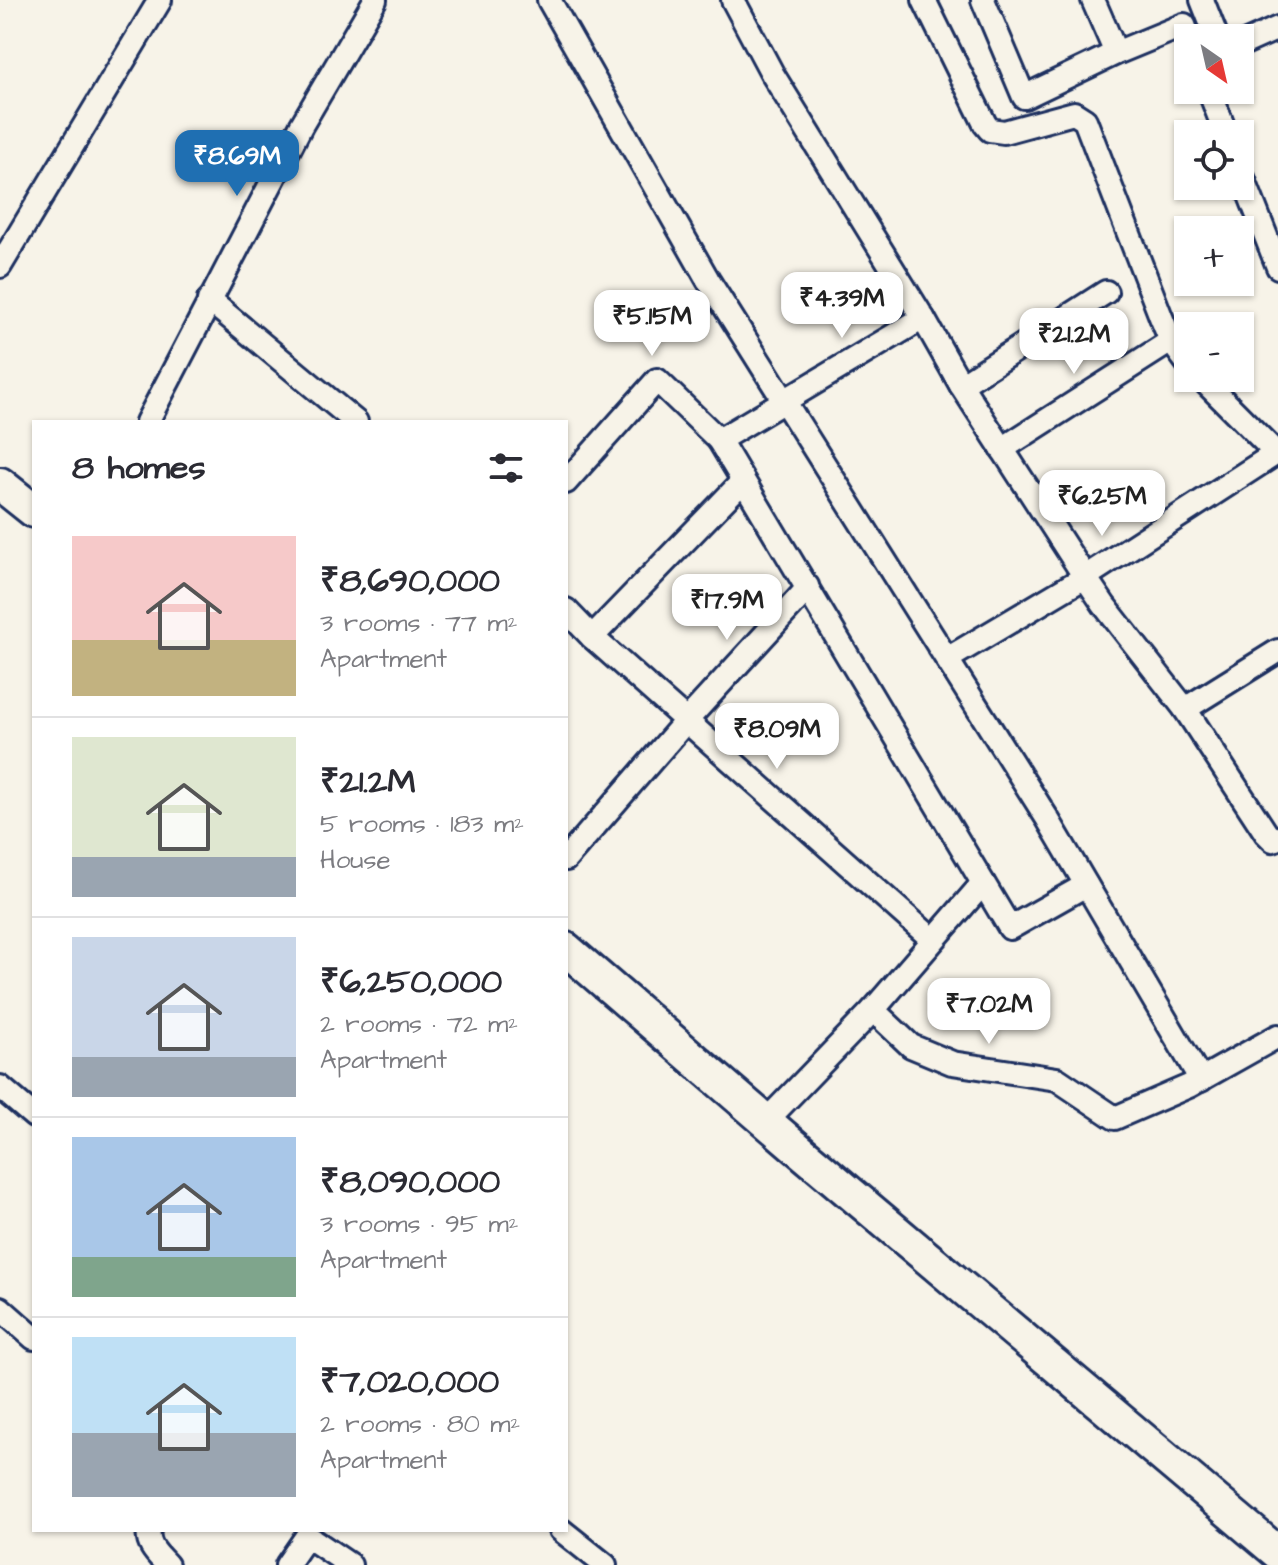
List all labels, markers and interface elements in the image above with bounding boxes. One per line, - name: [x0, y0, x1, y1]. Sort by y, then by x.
- north arrow: [1174, 24, 1254, 104]
- map controls: [1174, 24, 1254, 392]
- button: locate: [1174, 120, 1254, 200]
- pin: ₹8.69M: [172, 130, 302, 198]
- text: ₹8.69M: [193, 138, 281, 174]
- button: +: [1174, 216, 1254, 296]
- pin: ₹4.39M: [777, 272, 907, 340]
- text: ₹4.39M: [799, 280, 885, 316]
- pin: ₹5.15M: [587, 290, 717, 358]
- text: ₹5.15M: [612, 298, 692, 334]
- pin: ₹21.2M: [1009, 308, 1139, 376]
- button: −: [1174, 312, 1254, 392]
- text: ₹21.2M: [1037, 316, 1111, 352]
- text: 8 homes: [72, 444, 206, 492]
- icon: filters: [484, 446, 528, 490]
- pin: ₹6.25M: [1037, 470, 1167, 538]
- text: ₹6.25M: [1057, 478, 1147, 514]
- text: ₹8,690,000: [320, 557, 500, 605]
- icon: home: [136, 568, 232, 664]
- pin: ₹17.9M: [662, 574, 792, 642]
- text: ₹17.9M: [690, 582, 764, 618]
- text: 3 rooms · 77 m²: [320, 605, 517, 641]
- text: Apartment: [320, 641, 447, 677]
- pin: ₹8.09M: [712, 703, 842, 771]
- text: ₹8.09M: [733, 711, 821, 747]
- text: ₹21.2M: [320, 758, 416, 806]
- icon: home: [136, 769, 232, 865]
- text: 5 rooms · 183 m²: [320, 806, 524, 842]
- text: House: [320, 842, 391, 878]
- text: ₹6,250,000: [320, 958, 502, 1006]
- icon: home: [136, 969, 232, 1065]
- pin: ₹7.02M: [924, 978, 1054, 1046]
- text: ₹7.02M: [945, 986, 1033, 1022]
- text: 2 rooms · 72 m²: [320, 1006, 518, 1042]
- text: Apartment: [320, 1042, 447, 1078]
- text: ₹8,090,000: [320, 1158, 500, 1206]
- icon: home: [136, 1169, 232, 1265]
- text: 3 rooms · 95 m²: [320, 1206, 519, 1242]
- text: Apartment: [320, 1242, 447, 1278]
- text: ₹7,020,000: [320, 1358, 499, 1406]
- icon: home: [136, 1369, 232, 1465]
- text: 2 rooms · 80 m²: [320, 1406, 520, 1442]
- text: Apartment: [320, 1442, 447, 1478]

